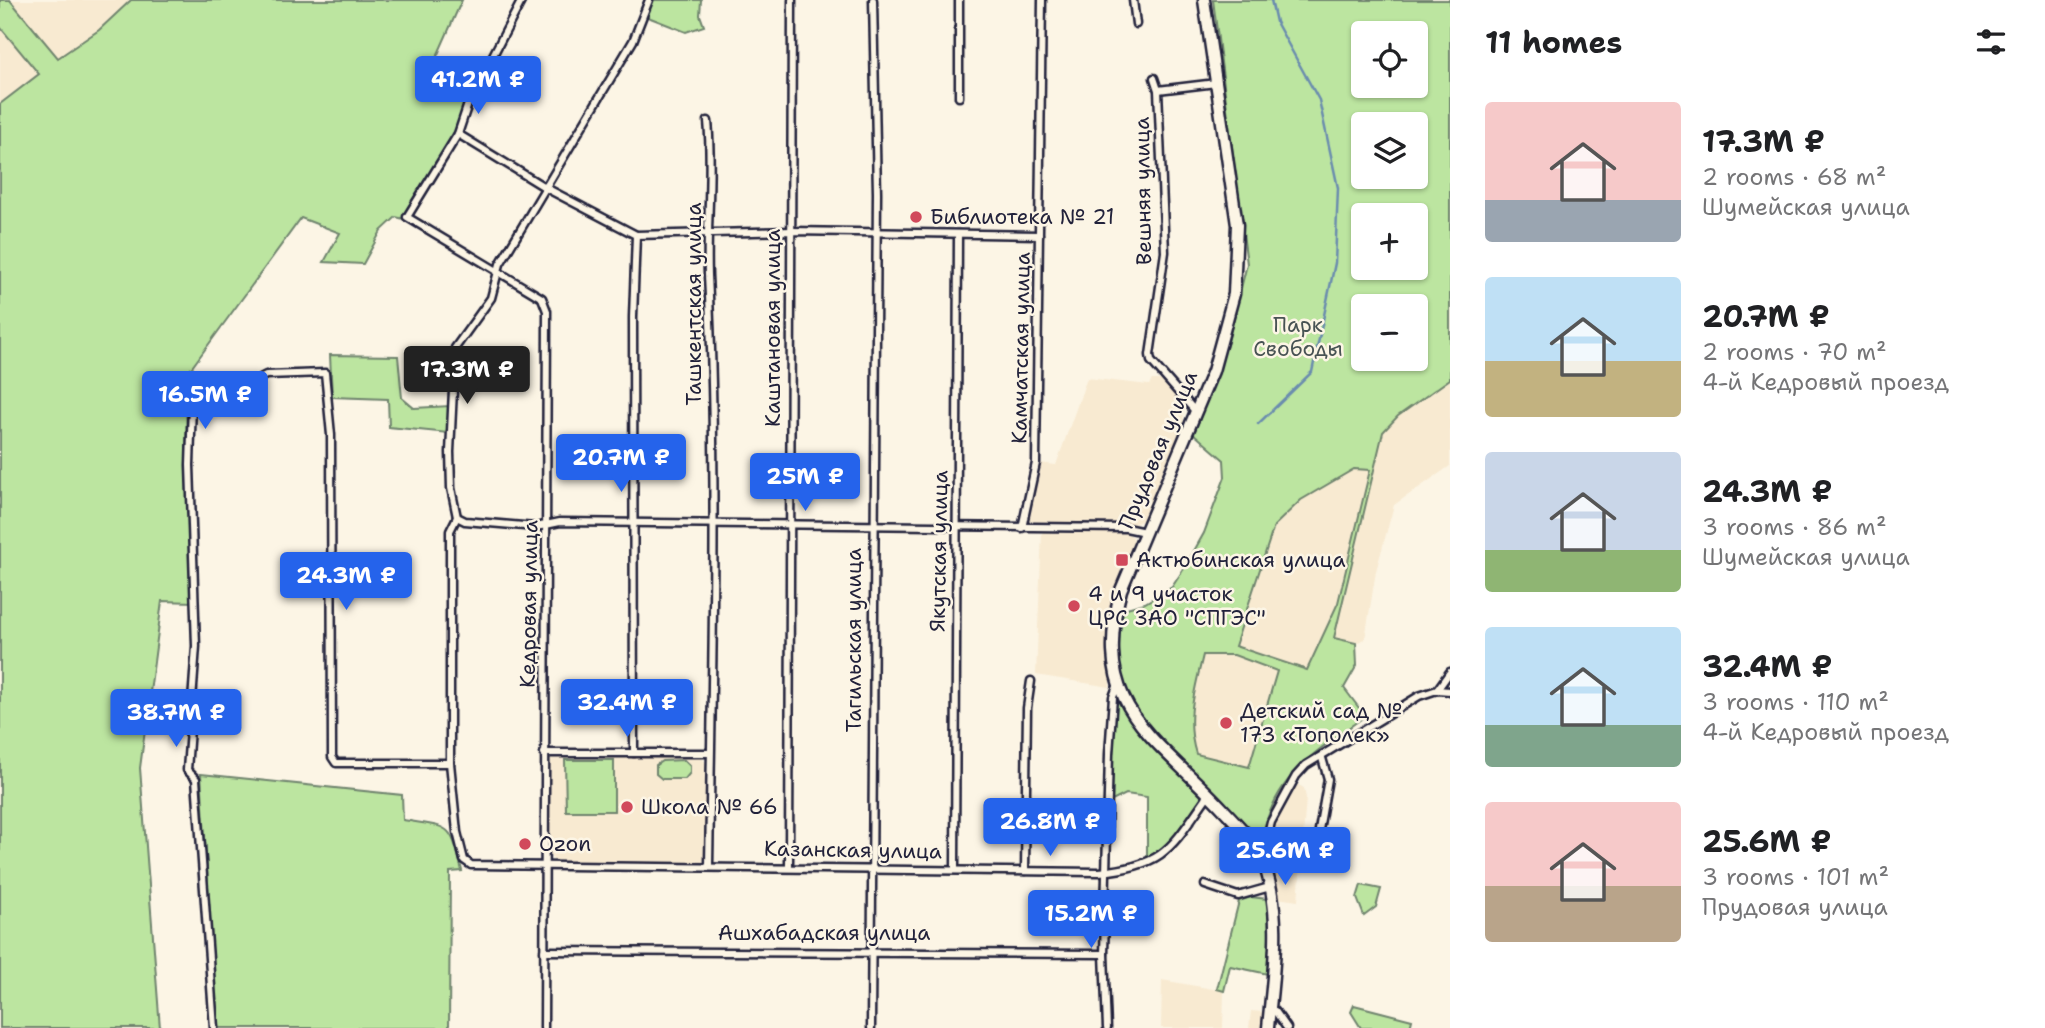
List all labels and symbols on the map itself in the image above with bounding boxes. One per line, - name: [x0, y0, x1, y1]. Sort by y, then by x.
- pin: 41.2M ₽: [413, 57, 543, 116]
- street label: Вешняя улица: [1128, 117, 1158, 265]
- street label: Ташкентская улица: [680, 203, 708, 405]
- place label: Библиотека № 21: [930, 203, 1115, 231]
- marker: Библиотека № 21: [908, 209, 924, 225]
- street label: Каштановая улица: [759, 229, 787, 427]
- street label: Камчатская улица: [1005, 252, 1037, 444]
- park label: Парк Свободы: [1253, 311, 1343, 363]
- pin: 17.3M ₽: [402, 346, 532, 406]
- street label: Прудовая улица: [1112, 366, 1204, 534]
- pin: 16.5M ₽: [140, 372, 270, 431]
- pin: 20.7M ₽: [556, 434, 686, 494]
- pin: 25M ₽: [756, 454, 854, 513]
- street label: Якутская улица: [924, 470, 954, 632]
- street label: Кедровая улица: [514, 520, 544, 688]
- place label: Актюбинская улица: [1136, 546, 1346, 574]
- street label: Тагильская улица: [840, 548, 868, 732]
- pin: 24.3M ₽: [281, 552, 411, 612]
- marker: Актюбинская улица: [1114, 552, 1130, 568]
- place label: 4 и 9 участок ЦРС ЗАО "СПГЭС": [1088, 580, 1266, 632]
- marker: 4 и 9 участок ЦРС ЗАО "СПГЭС": [1066, 598, 1082, 614]
- pin: 32.4M ₽: [562, 680, 692, 739]
- pin: 38.7M ₽: [111, 690, 241, 749]
- place label: Детский сад № 173 «Тополек»: [1240, 697, 1402, 749]
- marker: Детский сад № 173 «Тополек»: [1218, 715, 1234, 731]
- place label: Школа № 66: [641, 793, 778, 821]
- pin: 26.8M ₽: [985, 798, 1115, 858]
- marker: Школа № 66: [619, 799, 635, 815]
- pin: 25.6M ₽: [1220, 828, 1350, 887]
- place label: Ozon: [539, 830, 591, 858]
- street label: Казанская улица: [764, 834, 942, 866]
- marker: Ozon: [517, 836, 533, 852]
- pin: 15.2M ₽: [1026, 890, 1156, 950]
- street label: Ашхабадская улица: [718, 919, 930, 947]

